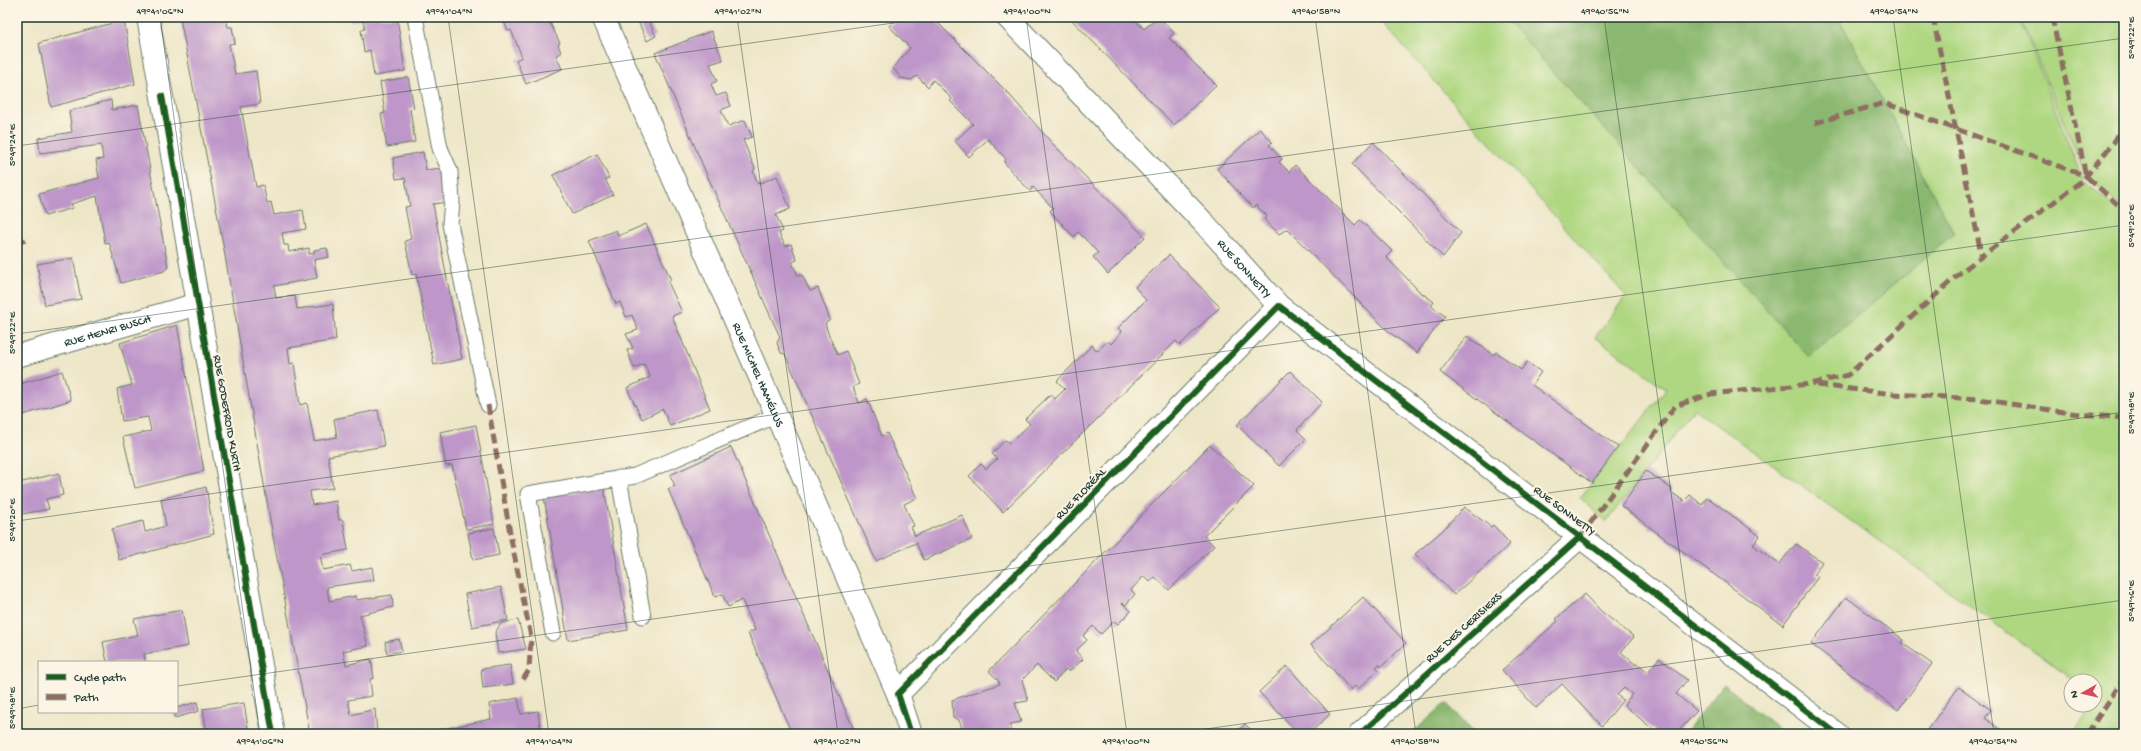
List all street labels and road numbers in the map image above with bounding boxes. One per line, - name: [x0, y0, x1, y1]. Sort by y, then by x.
- street label: RUE SONNETTY: [1213, 237, 1274, 302]
- street label: RUE HENRI BUSCH: [63, 313, 153, 351]
- street label: RUE MICHEL HAMÉLIUS: [728, 321, 786, 430]
- street label: RUE GODEFROID KURTH: [209, 354, 243, 473]
- street label: RUE FLORÉAL: [1053, 465, 1110, 523]
- street label: RUE SONNETTY: [1530, 484, 1598, 540]
- street label: RUE DES CERISIERS: [1423, 590, 1506, 667]

